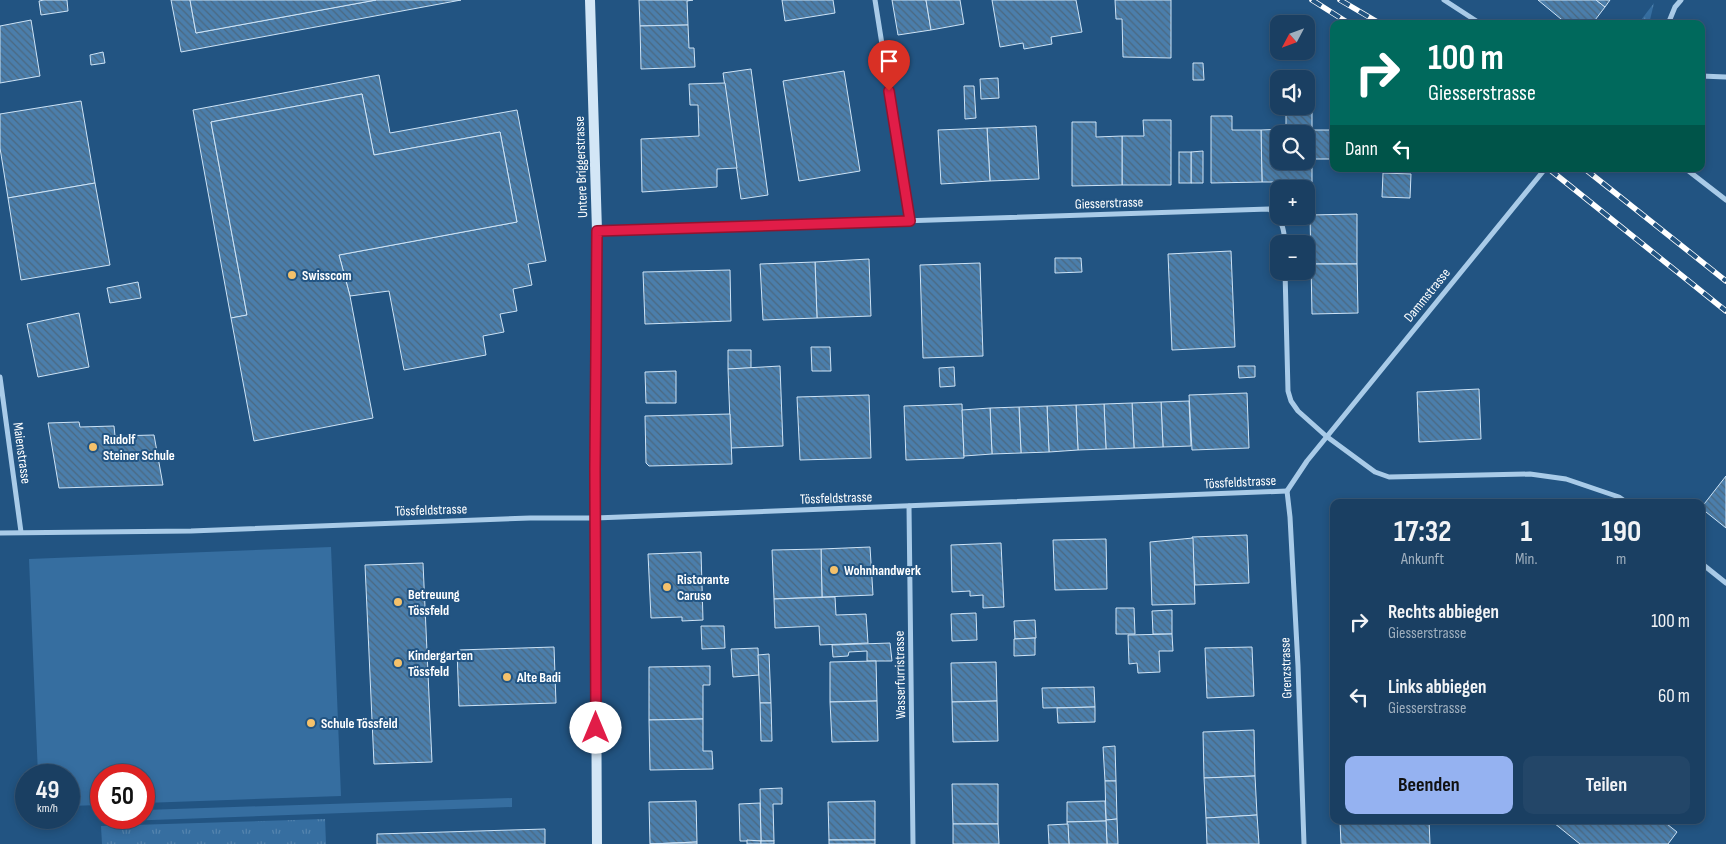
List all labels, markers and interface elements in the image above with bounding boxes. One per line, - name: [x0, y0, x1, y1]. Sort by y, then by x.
- north arrow: [1270, 15, 1315, 60]
- map controls: [1270, 15, 1315, 280]
- text: 100 m: [1428, 37, 1504, 80]
- pin: [868, 40, 910, 91]
- icon: right: [1345, 40, 1410, 105]
- icon: arrive: [875, 47, 903, 75]
- button: sound: [1270, 70, 1315, 115]
- text: Giesserstrasse: [1428, 80, 1536, 107]
- street label: Untere Briggerstrasse: [571, 116, 591, 218]
- button: search: [1270, 125, 1315, 170]
- icon: left: [1388, 135, 1416, 163]
- text: Dann: [1345, 138, 1378, 161]
- button: +: [1270, 180, 1315, 225]
- street label: Giesserstrasse: [1074, 193, 1144, 213]
- button: −: [1270, 235, 1315, 280]
- street label: Dammstrasse: [1400, 265, 1454, 325]
- place label: Swisscom: [302, 267, 351, 284]
- marker: Swisscom: [286, 269, 298, 281]
- street label: Maienstrasse: [9, 421, 35, 485]
- place label: Rudolf Steiner Schule: [103, 431, 175, 464]
- marker: Rudolf Steiner Schule: [87, 441, 99, 453]
- street label: Tössfeldstrasse: [1203, 472, 1277, 492]
- street label: Tössfeldstrasse: [800, 488, 872, 508]
- street label: Tössfeldstrasse: [395, 500, 467, 520]
- text: 17:32: [1394, 514, 1451, 550]
- text: 1: [1520, 514, 1532, 550]
- text: 190: [1601, 514, 1641, 550]
- text: Ankunft: [1401, 550, 1444, 569]
- text: Min.: [1515, 550, 1537, 569]
- text: m: [1616, 550, 1626, 569]
- place label: Wohnhandwerk: [844, 562, 921, 579]
- marker: Wohnhandwerk: [828, 564, 840, 576]
- place label: Ristorante Caruso: [677, 571, 729, 604]
- marker: Ristorante Caruso: [661, 581, 673, 593]
- place label: Betreuung Tössfeld: [408, 586, 460, 619]
- marker: Betreuung Tössfeld: [392, 596, 404, 608]
- text: Rechts abbiegen: [1388, 601, 1499, 624]
- icon: right: [1345, 608, 1373, 636]
- text: 100 m: [1651, 610, 1690, 633]
- text: Giesserstrasse: [1388, 624, 1466, 643]
- street label: Wasserfurristrasse: [891, 631, 909, 719]
- street label: Grenzstrasse: [1276, 637, 1296, 699]
- place label: Kindergarten Tössfeld: [408, 647, 473, 680]
- marker: Kindergarten Tössfeld: [392, 657, 404, 669]
- place label: Alte Badi: [516, 669, 561, 686]
- marker: Alte Badi: [501, 671, 513, 683]
- text: Links abbiegen: [1388, 676, 1486, 699]
- icon: left: [1345, 683, 1373, 711]
- text: 60 m: [1658, 685, 1690, 708]
- text: Giesserstrasse: [1388, 699, 1466, 718]
- position arrow: [569, 701, 621, 753]
- place label: Schule Tössfeld: [321, 715, 398, 732]
- marker: Schule Tössfeld: [305, 717, 317, 729]
- button: Beenden: [1345, 756, 1513, 814]
- button: Teilen: [1523, 756, 1690, 814]
- speed limit sign: 50: [90, 764, 155, 829]
- text: 49: [36, 775, 59, 806]
- text: km/h: [37, 801, 58, 816]

